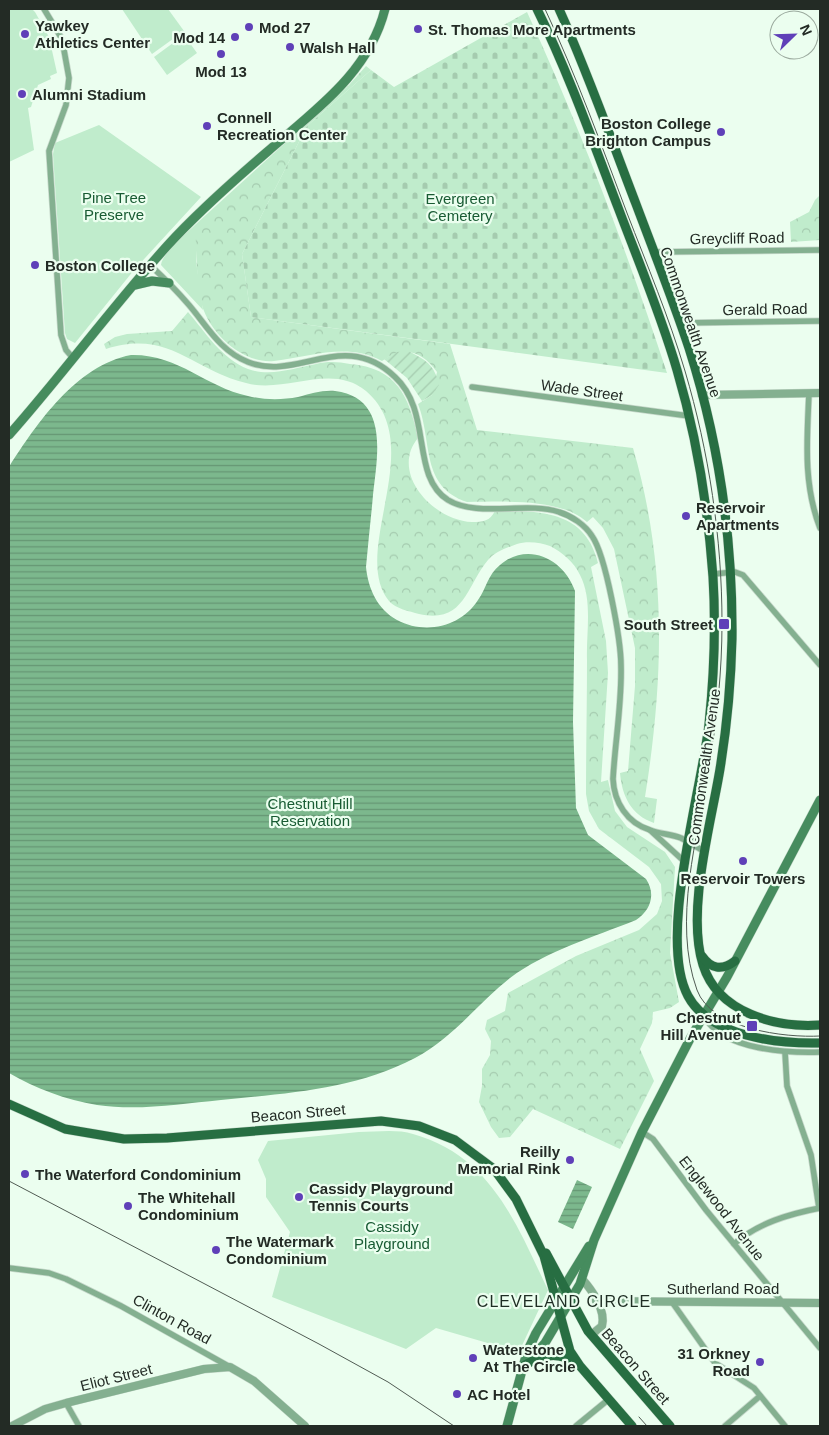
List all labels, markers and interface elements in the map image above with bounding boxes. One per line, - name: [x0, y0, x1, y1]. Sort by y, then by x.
- north arrow: [769, 10, 819, 60]
- place label: Yawkey Athletics Center: [35, 17, 150, 51]
- place label: Mod 27: [259, 19, 311, 36]
- marker: Mod 27: [243, 21, 255, 33]
- place label: St. Thomas More Apartments: [428, 21, 636, 38]
- text: N: [797, 22, 815, 38]
- marker: St. Thomas More Apartments: [412, 23, 424, 35]
- marker: Yawkey Athletics Center: [19, 28, 31, 40]
- place label: Mod 14: [173, 29, 226, 46]
- marker: Mod 14: [229, 31, 241, 43]
- place label: Walsh Hall: [300, 39, 375, 56]
- marker: Walsh Hall: [284, 41, 296, 53]
- marker: Mod 13: [215, 48, 227, 60]
- place label: Mod 13: [195, 63, 247, 80]
- place label: Alumni Stadium: [32, 86, 146, 103]
- marker: Alumni Stadium: [16, 88, 28, 100]
- place label: Connell Recreation Center: [217, 109, 346, 143]
- place label: Boston College Brighton Campus: [585, 115, 711, 149]
- marker: Connell Recreation Center: [201, 120, 213, 132]
- marker: Boston College Brighton Campus: [715, 126, 727, 138]
- park label: Pine Tree Preserve: [82, 189, 146, 223]
- park label: Evergreen Cemetery: [425, 190, 495, 224]
- street label: Greycliff Road: [689, 229, 785, 247]
- street label: Commonwealth Avenue: [657, 244, 725, 400]
- place label: Boston College: [45, 257, 155, 274]
- marker: Boston College: [29, 259, 41, 271]
- street label: Gerald Road: [722, 300, 808, 318]
- street label: Wade Street: [540, 376, 625, 404]
- place label: Reservoir Apartments: [696, 499, 779, 533]
- marker: Reservoir Apartments: [680, 510, 692, 522]
- place label: South Street: [624, 616, 713, 633]
- marker: South Street: [717, 617, 731, 631]
- street label: Commonwealth Avenue: [685, 688, 723, 846]
- park label: Chestnut Hill Reservation: [267, 795, 353, 829]
- marker: Reservoir Towers: [737, 855, 749, 867]
- place label: Reservoir Towers: [681, 870, 805, 887]
- place label: Chestnut Hill Avenue: [660, 1009, 741, 1043]
- marker: Chestnut Hill Avenue: [745, 1019, 759, 1033]
- street label: Beacon Street: [250, 1100, 347, 1126]
- place label: Reilly Memorial Rink: [457, 1143, 561, 1177]
- street label: Englewood Avenue: [676, 1152, 768, 1264]
- marker: Reilly Memorial Rink: [564, 1154, 576, 1166]
- place label: The Waterford Condominium: [35, 1166, 241, 1183]
- marker: The Waterford Condominium: [19, 1168, 31, 1180]
- place label: Cassidy Playground Tennis Courts: [309, 1180, 453, 1214]
- place label: The Whitehall Condominium: [138, 1189, 239, 1223]
- marker: Cassidy Playground Tennis Courts: [293, 1191, 305, 1203]
- marker: The Whitehall Condominium: [122, 1200, 134, 1212]
- park label: Cassidy Playground: [354, 1218, 430, 1252]
- place label: The Watermark Condominium: [226, 1233, 334, 1267]
- marker: The Watermark Condominium: [210, 1244, 222, 1256]
- street label: Sutherland Road: [667, 1280, 779, 1297]
- street label: Clinton Road: [130, 1291, 214, 1347]
- district label: CLEVELAND CIRCLE: [477, 1293, 651, 1310]
- street label: Beacon Street: [598, 1325, 674, 1408]
- place label: Waterstone At The Circle: [483, 1341, 576, 1375]
- place label: 31 Orkney Road: [677, 1345, 751, 1379]
- marker: Waterstone At The Circle: [467, 1352, 479, 1364]
- marker: 31 Orkney Road: [754, 1356, 766, 1368]
- street label: Eliot Street: [78, 1360, 154, 1394]
- place label: AC Hotel: [467, 1386, 530, 1403]
- marker: AC Hotel: [451, 1388, 463, 1400]

